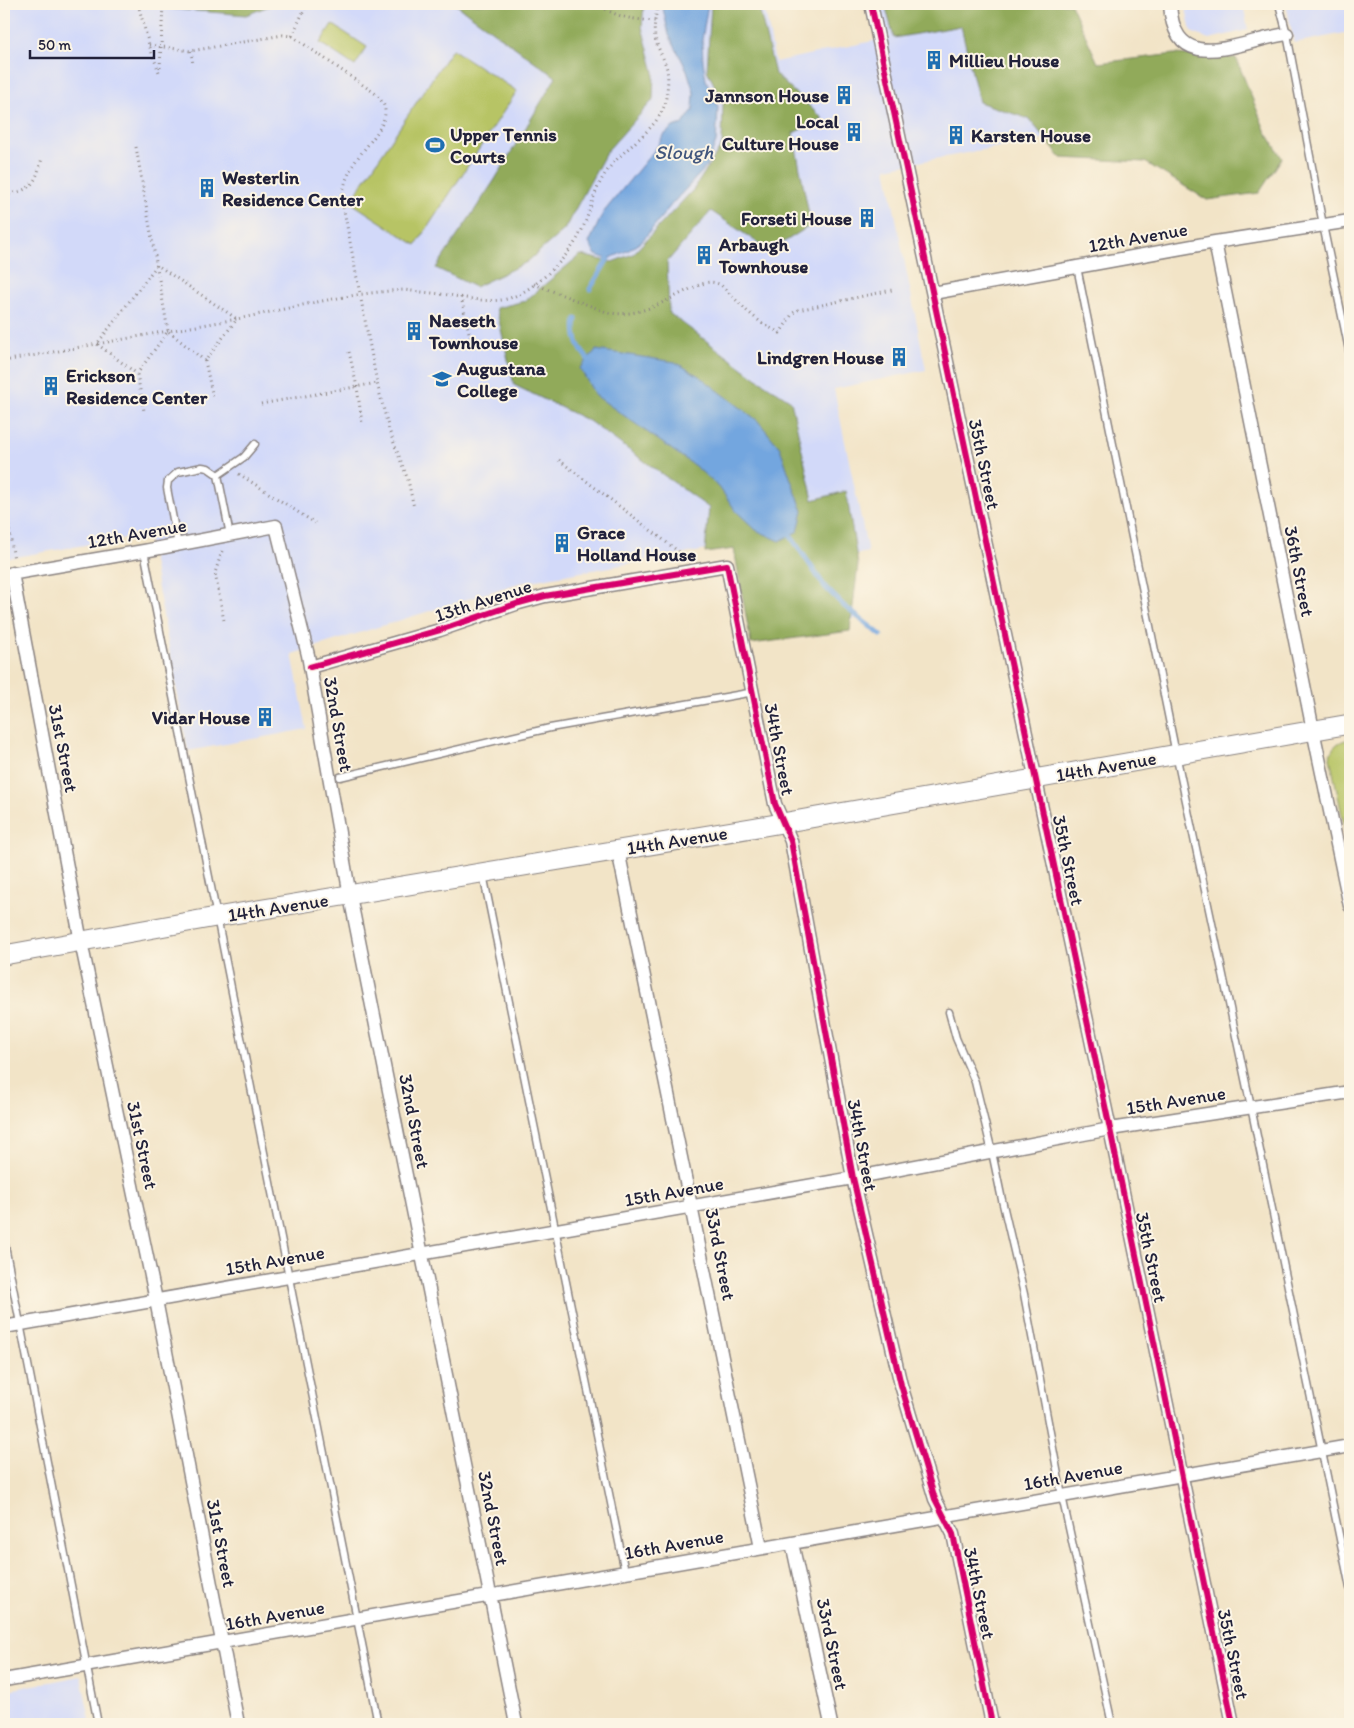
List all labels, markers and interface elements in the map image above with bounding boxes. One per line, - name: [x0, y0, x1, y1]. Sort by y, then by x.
- scale bar: [30, 28, 154, 60]
- text: 50 m: [38, 36, 71, 54]
- building icon: Millieu House: [923, 49, 945, 71]
- place label: Millieu House: [949, 49, 1059, 72]
- place label: Jannson House: [704, 84, 829, 107]
- building icon: Jannson House: [833, 84, 855, 106]
- place label: Local Culture House: [722, 110, 840, 155]
- building icon: Local Culture House: [843, 121, 865, 143]
- place label: Upper Tennis Courts: [450, 123, 557, 168]
- building icon: Karsten House: [945, 124, 967, 146]
- place label: Karsten House: [971, 124, 1091, 147]
- sports icon: Upper Tennis Courts: [424, 134, 446, 156]
- water label: Slough: [655, 140, 714, 164]
- place label: Westerlin Residence Center: [222, 166, 364, 211]
- building icon: Westerlin Residence Center: [196, 177, 218, 199]
- place label: Forseti House: [741, 207, 852, 230]
- building icon: Forseti House: [856, 207, 878, 229]
- street label: 12th Avenue: [1087, 217, 1189, 258]
- place label: Arbaugh Townhouse: [718, 233, 808, 278]
- building icon: Arbaugh Townhouse: [693, 244, 715, 266]
- place label: Naeseth Townhouse: [428, 309, 518, 354]
- building icon: Naeseth Townhouse: [403, 320, 425, 342]
- place label: Lindgren House: [757, 346, 884, 369]
- building icon: Lindgren House: [888, 346, 910, 368]
- place label: Augustana College: [456, 357, 547, 402]
- place label: Erickson Residence Center: [66, 364, 208, 409]
- school or university icon: Augustana College: [431, 368, 453, 390]
- building icon: Erickson Residence Center: [40, 375, 62, 397]
- street label: 35th Street: [964, 417, 1005, 512]
- street label: 12th Avenue: [86, 513, 188, 554]
- place label: Grace Holland House: [577, 521, 696, 566]
- street label: 36th Street: [1279, 524, 1320, 618]
- building icon: Grace Holland House: [551, 532, 573, 554]
- street label: 13th Avenue: [432, 574, 535, 627]
- street label: 32nd Street: [319, 675, 358, 773]
- street label: 34th Street: [759, 701, 800, 797]
- street label: 31st Street: [44, 702, 83, 794]
- place label: Vidar House: [152, 706, 250, 729]
- building icon: Vidar House: [254, 706, 276, 728]
- street label: 14th Avenue: [1054, 746, 1158, 787]
- street label: 35th Street: [1048, 813, 1089, 908]
- street label: 14th Avenue: [625, 821, 729, 860]
- street label: 14th Avenue: [226, 888, 330, 927]
- street label: 32nd Street: [394, 1072, 435, 1170]
- street label: 15th Avenue: [1125, 1081, 1227, 1120]
- street label: 34th Street: [842, 1097, 883, 1193]
- street label: 31st Street: [122, 1099, 163, 1191]
- street label: 15th Avenue: [623, 1171, 725, 1212]
- street label: 33rd Street: [700, 1206, 741, 1302]
- street label: 35th Street: [1131, 1210, 1172, 1305]
- street label: 15th Avenue: [224, 1240, 326, 1281]
- street label: 16th Avenue: [1022, 1455, 1124, 1496]
- street label: 32nd Street: [473, 1469, 514, 1567]
- street label: 31st Street: [202, 1497, 241, 1589]
- street label: 16th Avenue: [623, 1524, 725, 1565]
- street label: 34th Street: [959, 1545, 1000, 1641]
- street label: 16th Avenue: [224, 1595, 326, 1636]
- street label: 33rd Street: [812, 1596, 853, 1692]
- street label: 35th Street: [1213, 1607, 1254, 1702]

